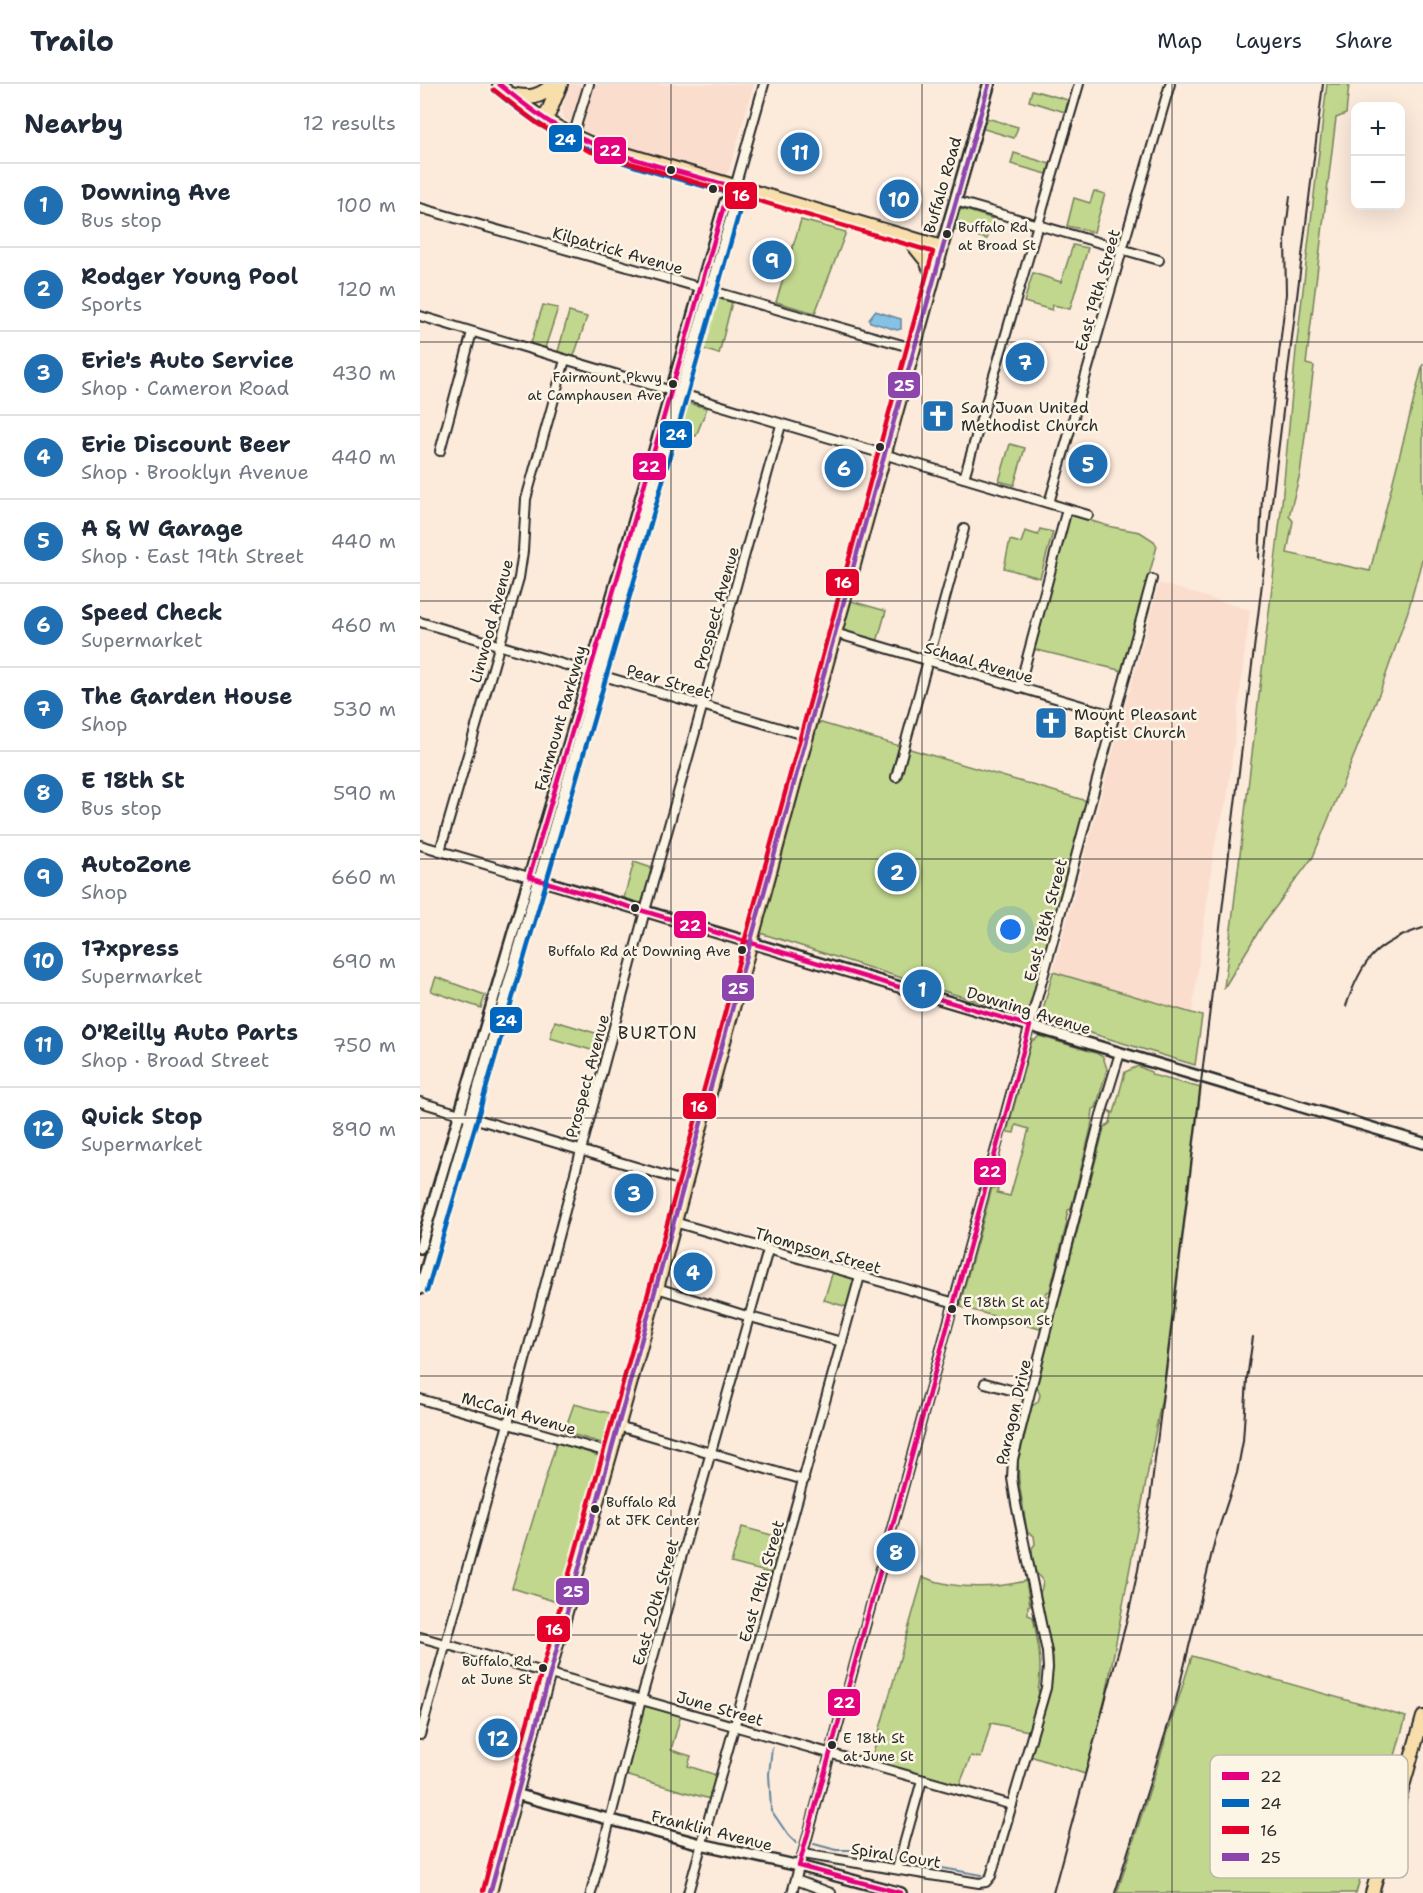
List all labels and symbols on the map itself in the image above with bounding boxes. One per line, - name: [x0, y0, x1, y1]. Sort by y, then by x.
- line badge: 24: [548, 124, 583, 153]
- text: 24: [554, 129, 576, 150]
- pin: 11: [780, 130, 820, 174]
- street label: Buffalo Road: [919, 134, 966, 236]
- line badge: 22: [593, 136, 627, 165]
- text: 22: [599, 140, 621, 161]
- unlabelled marker: [665, 164, 677, 176]
- pin: 10: [880, 176, 918, 222]
- line badge: 16: [724, 181, 758, 210]
- unlabelled marker: [707, 183, 719, 195]
- text: 16: [732, 185, 750, 206]
- place label: Buffalo Rd at Broad St: [958, 218, 1036, 254]
- street label: Kilpatrick Avenue: [550, 222, 686, 279]
- street label: East 19th Street: [1070, 227, 1125, 354]
- marker: Buffalo Rd at Broad St: [941, 228, 953, 240]
- pin: 9: [752, 238, 792, 282]
- pin: 7: [1006, 340, 1044, 384]
- place label: Fairmount Pkwy at Camphausen Ave: [528, 368, 662, 404]
- line badge: 25: [887, 371, 921, 399]
- text: 25: [893, 375, 915, 396]
- marker: Fairmount Pkwy at Camphausen Ave: [667, 378, 679, 390]
- place label: San Juan United Methodist Church: [961, 397, 1099, 436]
- church icon: San Juan United Methodist Church: [920, 398, 956, 434]
- line badge: 24: [659, 420, 693, 449]
- text: 24: [665, 424, 687, 445]
- unlabelled marker: [874, 441, 886, 453]
- pin: 5: [1068, 442, 1108, 487]
- pin: 6: [824, 446, 864, 490]
- line badge: 22: [632, 452, 667, 481]
- text: 22: [638, 456, 660, 477]
- street label: Prospect Avenue: [689, 544, 744, 672]
- street label: Linwood Avenue: [465, 557, 518, 685]
- line badge: 16: [825, 568, 860, 597]
- text: 16: [834, 572, 852, 593]
- street label: Schaal Avenue: [922, 637, 1036, 688]
- street label: Fairmount Parkway: [530, 643, 591, 793]
- street label: Pear Street: [624, 659, 714, 704]
- place label: Mount Pleasant Baptist Church: [1074, 704, 1197, 743]
- church icon: Mount Pleasant Baptist Church: [1033, 705, 1069, 741]
- pin: 2: [878, 850, 916, 894]
- street label: East 18th Street: [1019, 856, 1072, 984]
- unlabelled marker: [629, 902, 641, 914]
- line badge: 22: [673, 910, 707, 939]
- text: 22: [679, 915, 701, 936]
- your location: [996, 915, 1025, 944]
- place label: Buffalo Rd at Downing Ave: [548, 942, 731, 960]
- marker: Buffalo Rd at Downing Ave: [736, 944, 748, 956]
- pin: 1: [902, 966, 942, 1012]
- line badge: 25: [721, 974, 755, 1002]
- text: 25: [727, 978, 749, 999]
- street label: Downing Avenue: [964, 982, 1094, 1039]
- line badge: 24: [489, 1006, 523, 1034]
- text: 24: [495, 1010, 517, 1031]
- street label: Prospect Avenue: [561, 1012, 614, 1140]
- district label: BURTON: [618, 1021, 698, 1045]
- line badge: 16: [682, 1092, 717, 1120]
- text: 16: [690, 1096, 708, 1117]
- line badge: 22: [973, 1157, 1007, 1186]
- text: 22: [979, 1161, 1001, 1182]
- pin: 3: [614, 1170, 654, 1216]
- street label: Thompson Street: [752, 1222, 884, 1279]
- pin: 4: [674, 1250, 712, 1294]
- place label: E 18th St at Thompson St: [963, 1293, 1050, 1329]
- marker: E 18th St at Thompson St: [946, 1303, 958, 1315]
- street label: Paragon Drive: [991, 1357, 1036, 1467]
- street label: McCain Avenue: [459, 1387, 579, 1440]
- place label: Buffalo Rd at JFK Center: [606, 1493, 700, 1529]
- marker: Buffalo Rd at JFK Center: [589, 1503, 601, 1515]
- street label: East 19th Street: [734, 1518, 789, 1645]
- pin: 8: [876, 1530, 916, 1574]
- street label: East 20th Street: [627, 1536, 684, 1668]
- line badge: 25: [555, 1577, 590, 1606]
- text: 25: [562, 1581, 584, 1602]
- line badge: 16: [536, 1615, 571, 1643]
- text: 16: [545, 1619, 563, 1640]
- place label: Buffalo Rd at June St: [461, 1652, 532, 1688]
- marker: Buffalo Rd at June St: [537, 1662, 549, 1674]
- street label: June Street: [674, 1686, 766, 1731]
- line badge: 22: [827, 1688, 861, 1717]
- text: 22: [833, 1692, 855, 1713]
- pin: 12: [478, 1716, 518, 1760]
- place label: E 18th St at June St: [843, 1729, 914, 1765]
- marker: E 18th St at June St: [826, 1739, 838, 1751]
- legend: [1210, 1755, 1408, 1878]
- text: 22: [1260, 1766, 1282, 1787]
- text: 24: [1260, 1793, 1281, 1814]
- street label: Franklin Avenue: [649, 1805, 775, 1856]
- text: 16: [1260, 1820, 1277, 1841]
- street label: Spiral Court: [849, 1838, 942, 1873]
- text: 25: [1260, 1847, 1281, 1868]

